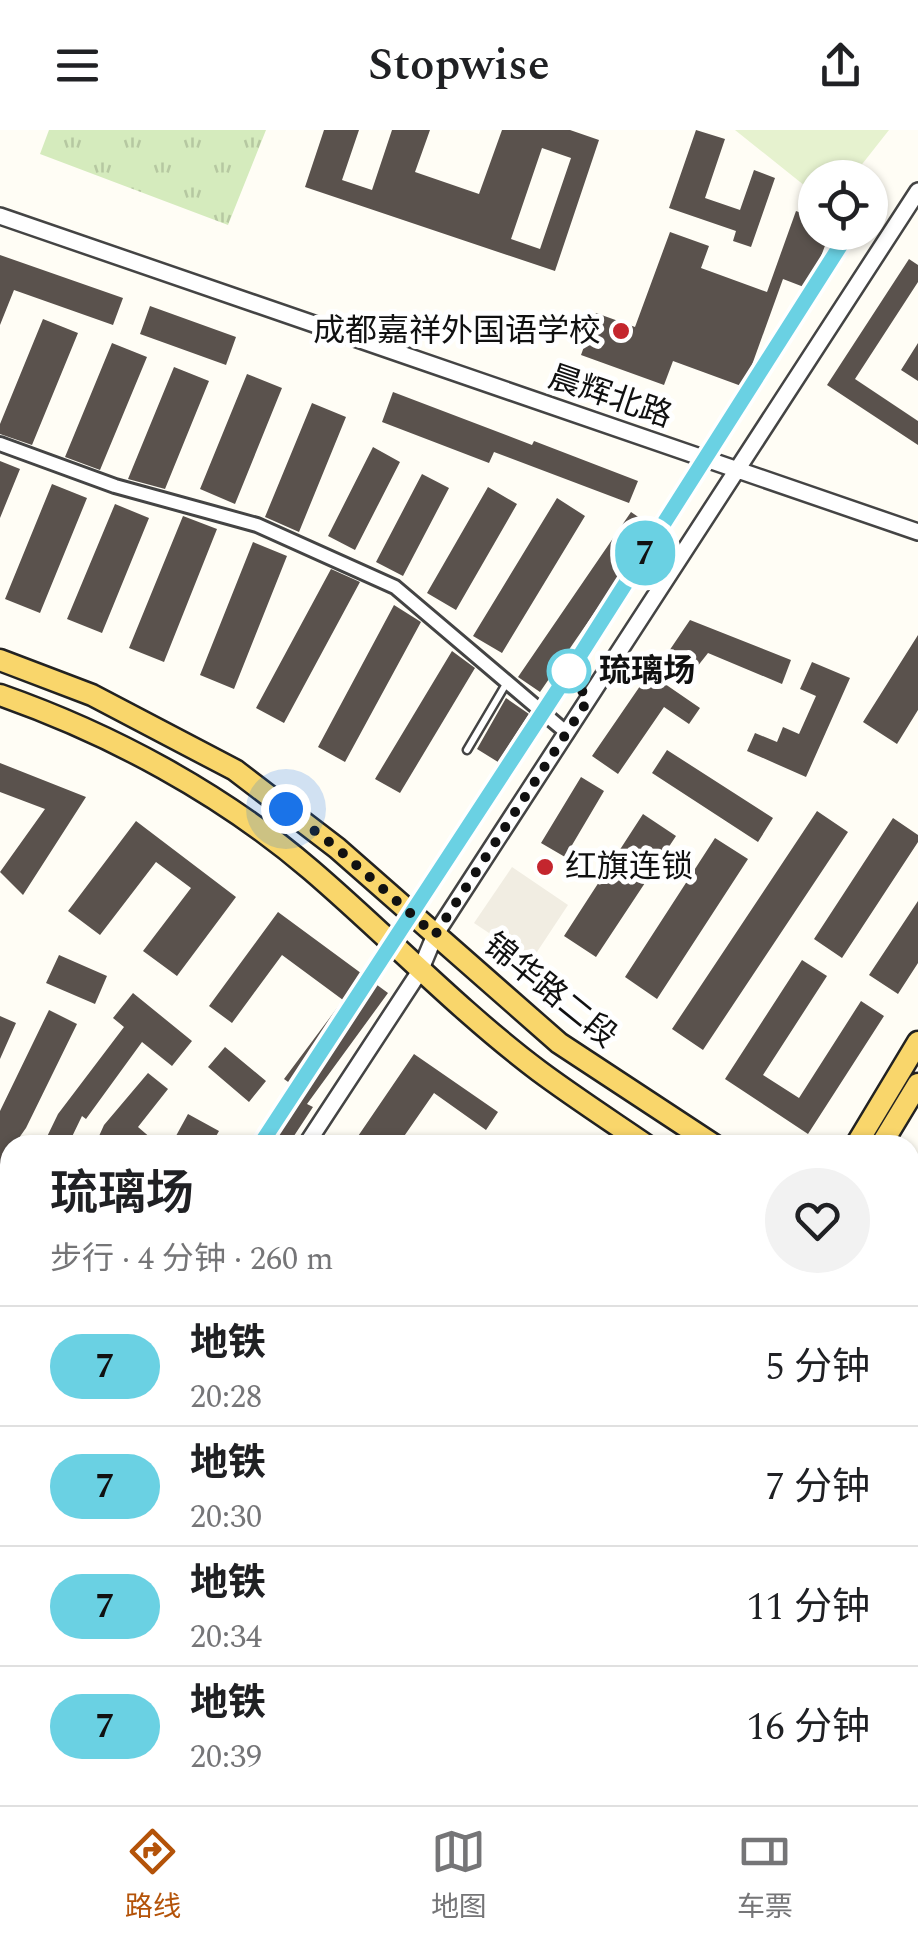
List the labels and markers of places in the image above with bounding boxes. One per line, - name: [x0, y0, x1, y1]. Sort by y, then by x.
- place label: 成都嘉祥外国语学校: [313, 307, 601, 356]
- marker: 成都嘉祥外国语学校: [610, 320, 632, 342]
- place label: 琉璃场: [599, 647, 695, 696]
- marker: 琉璃场: [548, 650, 590, 692]
- place label: 红旗连锁: [565, 843, 693, 892]
- marker: 红旗连锁: [534, 856, 556, 878]

